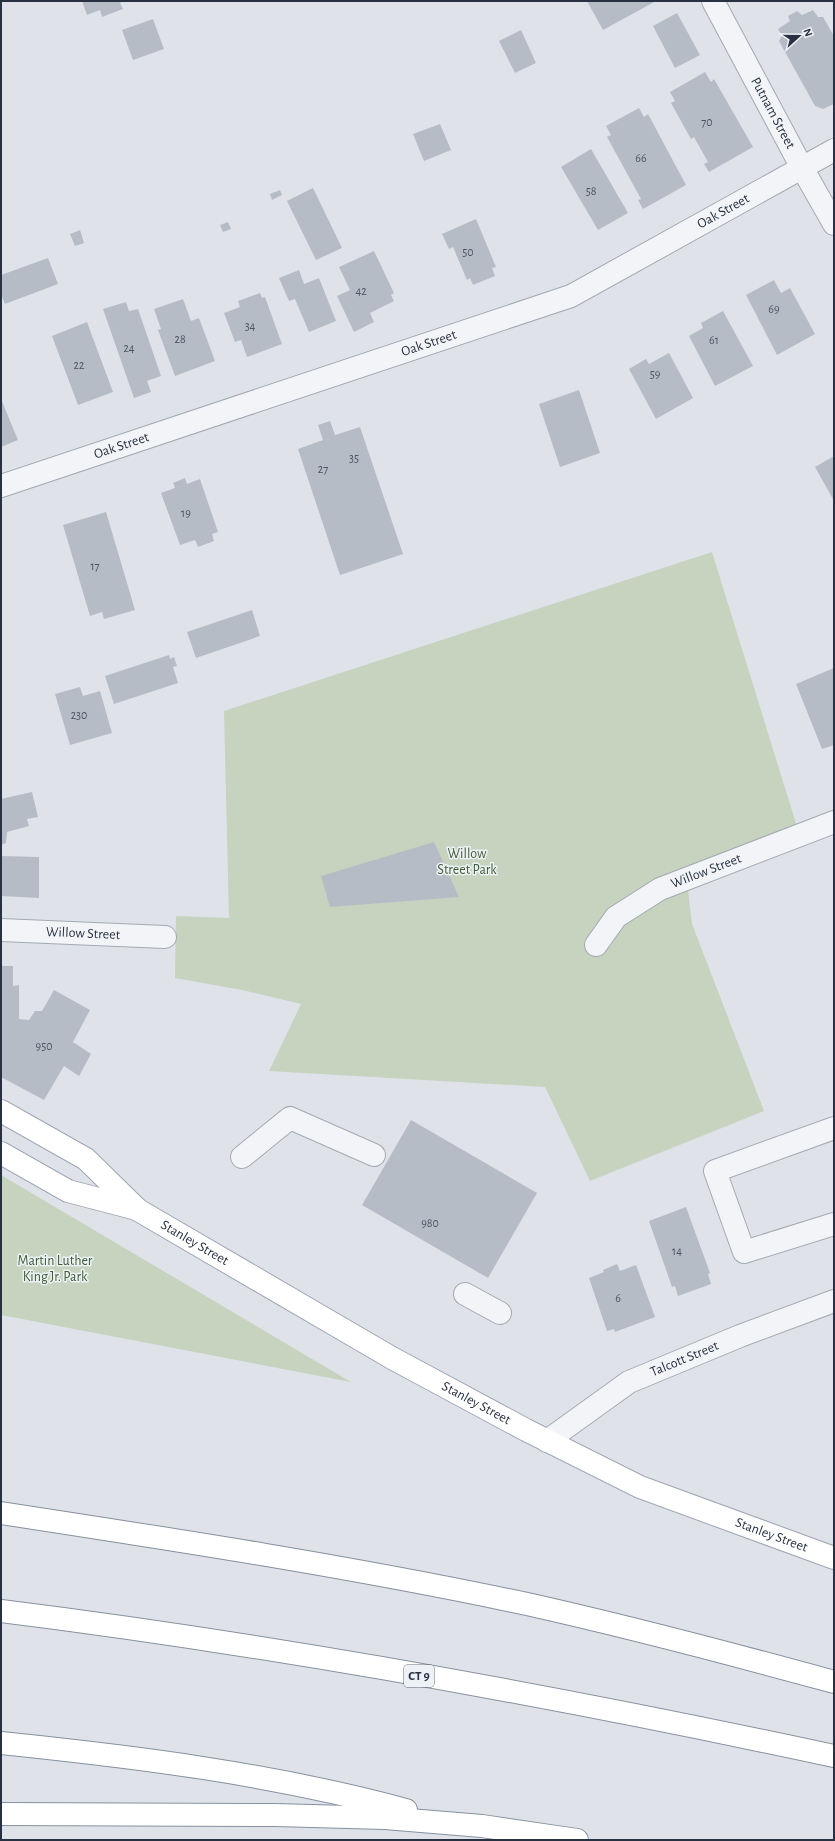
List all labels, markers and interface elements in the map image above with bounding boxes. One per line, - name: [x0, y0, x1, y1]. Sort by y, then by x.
- north arrow: [779, 16, 819, 56]
- text: N: [801, 27, 814, 38]
- street label: Putnam Street: [748, 75, 798, 152]
- house number: 70: [701, 116, 713, 128]
- house number: 66: [635, 152, 647, 164]
- house number: 58: [586, 185, 597, 197]
- street label: Oak Street: [695, 191, 752, 231]
- house number: 50: [462, 246, 474, 258]
- house number: 42: [355, 285, 367, 297]
- house number: 69: [768, 303, 780, 315]
- house number: 34: [245, 320, 256, 332]
- street label: Oak Street: [400, 328, 459, 359]
- house number: 28: [174, 333, 186, 345]
- house number: 61: [709, 334, 719, 346]
- house number: 24: [123, 342, 135, 354]
- house number: 22: [74, 359, 85, 371]
- house number: 59: [650, 368, 661, 380]
- street label: Oak Street: [92, 430, 151, 462]
- house number: 35: [349, 452, 359, 464]
- house number: 27: [318, 463, 328, 475]
- house number: 19: [181, 507, 191, 519]
- house number: 17: [90, 560, 100, 572]
- house number: 230: [71, 709, 87, 721]
- park label: Willow Street Park: [437, 847, 497, 877]
- street label: Willow Street: [669, 851, 744, 891]
- street label: Willow Street: [46, 925, 121, 942]
- house number: 950: [36, 1040, 53, 1052]
- house number: 980: [421, 1217, 439, 1229]
- street label: Stanley Street: [158, 1218, 231, 1268]
- house number: 14: [672, 1245, 682, 1257]
- park label: Martin Luther King Jr. Park: [18, 1254, 93, 1284]
- house number: 6: [615, 1292, 621, 1304]
- street label: Talcott Street: [648, 1339, 721, 1379]
- street label: Stanley Street: [439, 1379, 513, 1428]
- street label: Stanley Street: [733, 1516, 810, 1555]
- road number: CT 9: [404, 1665, 434, 1687]

